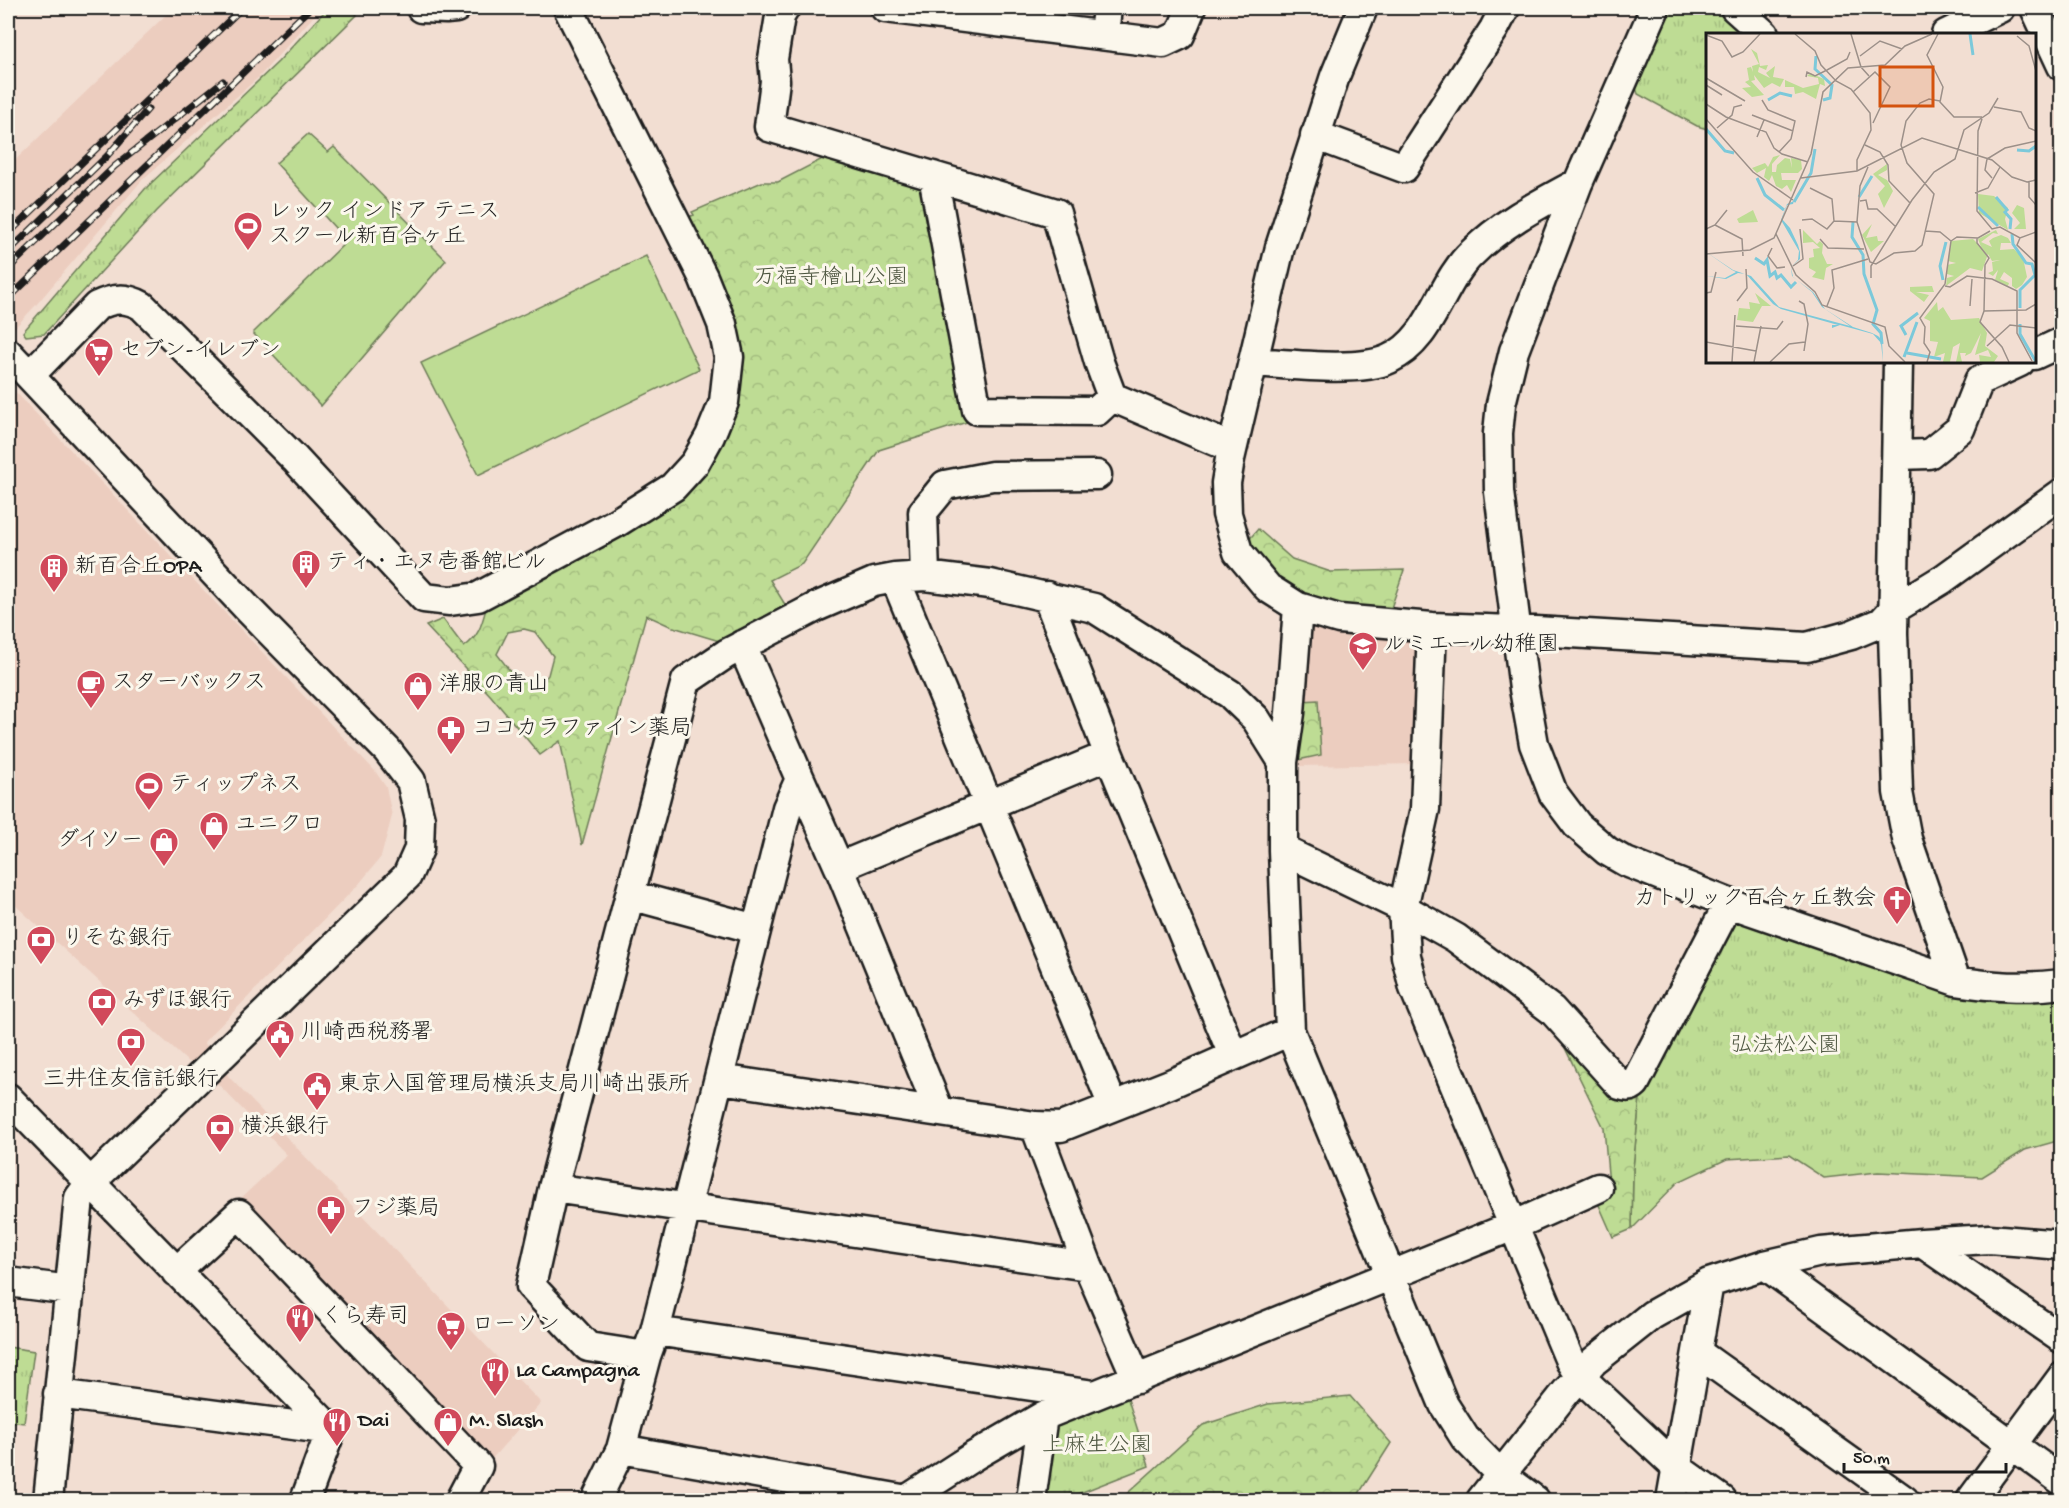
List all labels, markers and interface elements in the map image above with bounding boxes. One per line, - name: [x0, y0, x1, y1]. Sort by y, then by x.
- inset map: [1706, 33, 2036, 363]
- place label: レック インドア テニス スクール新百合ヶ丘: [269, 200, 500, 251]
- sports icon: レック インドア テニス スクール新百合ヶ丘: [232, 210, 264, 252]
- park label: 万福寺檜山公園: [754, 265, 908, 292]
- supermarket icon: セブン-イレブン: [83, 336, 115, 378]
- place label: セブン-イレブン: [120, 338, 281, 365]
- building icon: ティ・エヌ壱番館ビル: [290, 548, 322, 590]
- place label: ティ・エヌ壱番館ビル: [327, 549, 547, 577]
- building icon: 新百合丘OPA: [38, 552, 70, 594]
- place label: 新百合丘OPA: [75, 554, 202, 581]
- school or university icon: ルミエール幼稚園: [1347, 630, 1379, 672]
- place label: ルミエール幼稚園: [1384, 632, 1559, 659]
- cafe icon: スターバックス: [75, 668, 107, 710]
- shop icon: 洋服の青山: [402, 670, 434, 712]
- place label: スターバックス: [112, 671, 266, 697]
- place label: 洋服の青山: [439, 672, 549, 699]
- pharmacy icon: ココカラファイン薬局: [435, 714, 467, 756]
- place label: ココカラファイン薬局: [472, 716, 692, 743]
- sports icon: ティップネス: [133, 770, 165, 812]
- place label: ティップネス: [170, 772, 302, 799]
- shop icon: ユニクロ: [198, 810, 230, 852]
- place label: ユニクロ: [235, 813, 323, 839]
- shop icon: ダイソー: [148, 826, 180, 868]
- place label: ダイソー: [57, 828, 143, 855]
- church icon: カトリック百合ヶ丘教会: [1881, 884, 1913, 926]
- place label: カトリック百合ヶ丘教会: [1634, 886, 1876, 913]
- bank icon: りそな銀行: [25, 924, 57, 966]
- place label: りそな銀行: [62, 927, 172, 953]
- bank icon: みずほ銀行: [86, 986, 118, 1028]
- place label: みずほ銀行: [123, 988, 232, 1015]
- public building icon: 川崎西税務署: [264, 1018, 296, 1060]
- place label: 川崎西税務署: [301, 1020, 433, 1047]
- bank icon: 三井住友信託銀行: [115, 1026, 147, 1068]
- park label: 弘法松公園: [1730, 1033, 1840, 1060]
- place label: 三井住友信託銀行: [43, 1067, 219, 1094]
- public building icon: 東京入国管理局横浜支局川崎出張所: [301, 1070, 333, 1112]
- place label: 東京入国管理局横浜支局川崎出張所: [338, 1072, 690, 1099]
- bank icon: 横浜銀行: [204, 1112, 236, 1154]
- place label: 横浜銀行: [241, 1114, 329, 1141]
- pharmacy icon: フジ薬局: [315, 1194, 347, 1236]
- place label: フジ薬局: [352, 1196, 440, 1223]
- restaurant icon: くら寿司: [284, 1302, 316, 1344]
- place label: くら寿司: [321, 1304, 409, 1331]
- supermarket icon: ローソン: [435, 1310, 467, 1352]
- place label: ローソン: [472, 1313, 560, 1339]
- restaurant icon: La Campagna: [479, 1356, 511, 1398]
- place label: La Campagna: [516, 1359, 640, 1385]
- restaurant icon: Dai: [321, 1406, 353, 1448]
- shop icon: M. Slash: [432, 1406, 464, 1448]
- place label: Dai: [356, 1409, 389, 1435]
- place label: M. Slash: [469, 1409, 544, 1435]
- park label: 上麻生公園: [1042, 1433, 1152, 1460]
- scale bar: [1844, 1436, 2006, 1474]
- text: 50 m: [1853, 1449, 1890, 1470]

